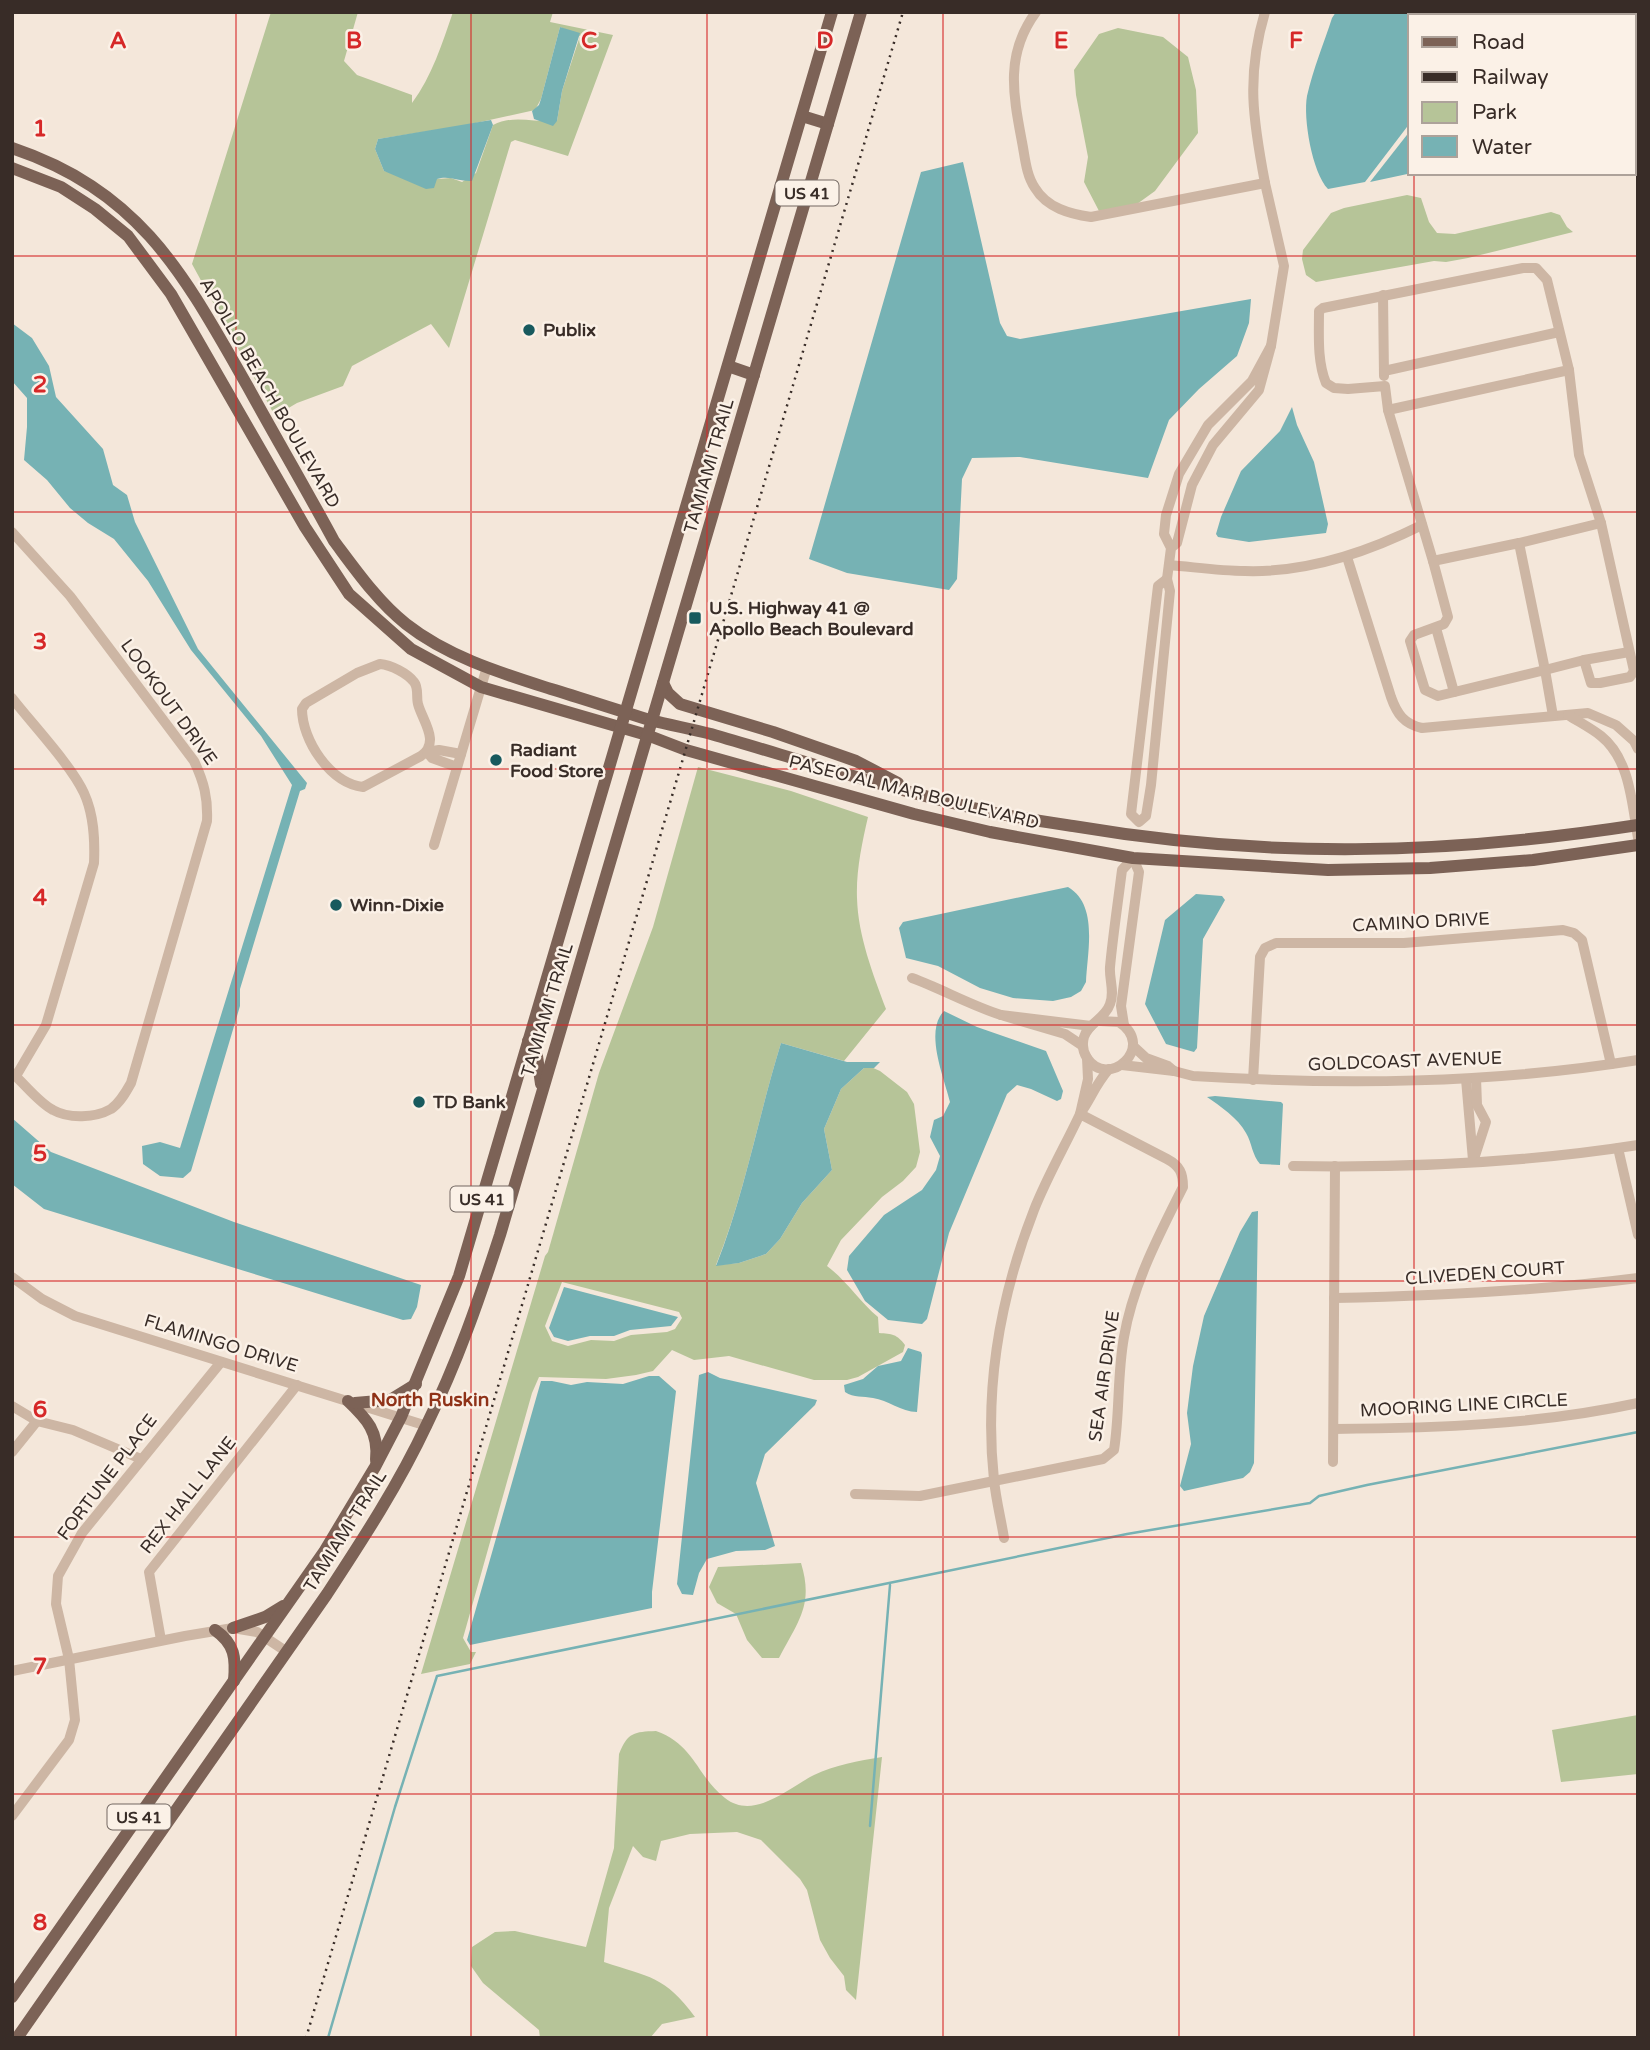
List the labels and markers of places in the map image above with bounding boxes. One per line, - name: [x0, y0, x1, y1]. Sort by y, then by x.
- place label: Publix: [543, 319, 596, 341]
- marker: Publix: [521, 322, 537, 338]
- place label: U.S. Highway 41 @ Apollo Beach Boulevard: [709, 597, 914, 640]
- marker: U.S. Highway 41 @ Apollo Beach Boulevard: [687, 610, 703, 626]
- place label: Radiant Food Store: [510, 739, 603, 782]
- marker: Radiant Food Store: [488, 752, 504, 768]
- place label: Winn-Dixie: [350, 894, 444, 916]
- marker: Winn-Dixie: [328, 897, 344, 913]
- place label: TD Bank: [432, 1091, 506, 1113]
- marker: TD Bank: [411, 1094, 427, 1110]

